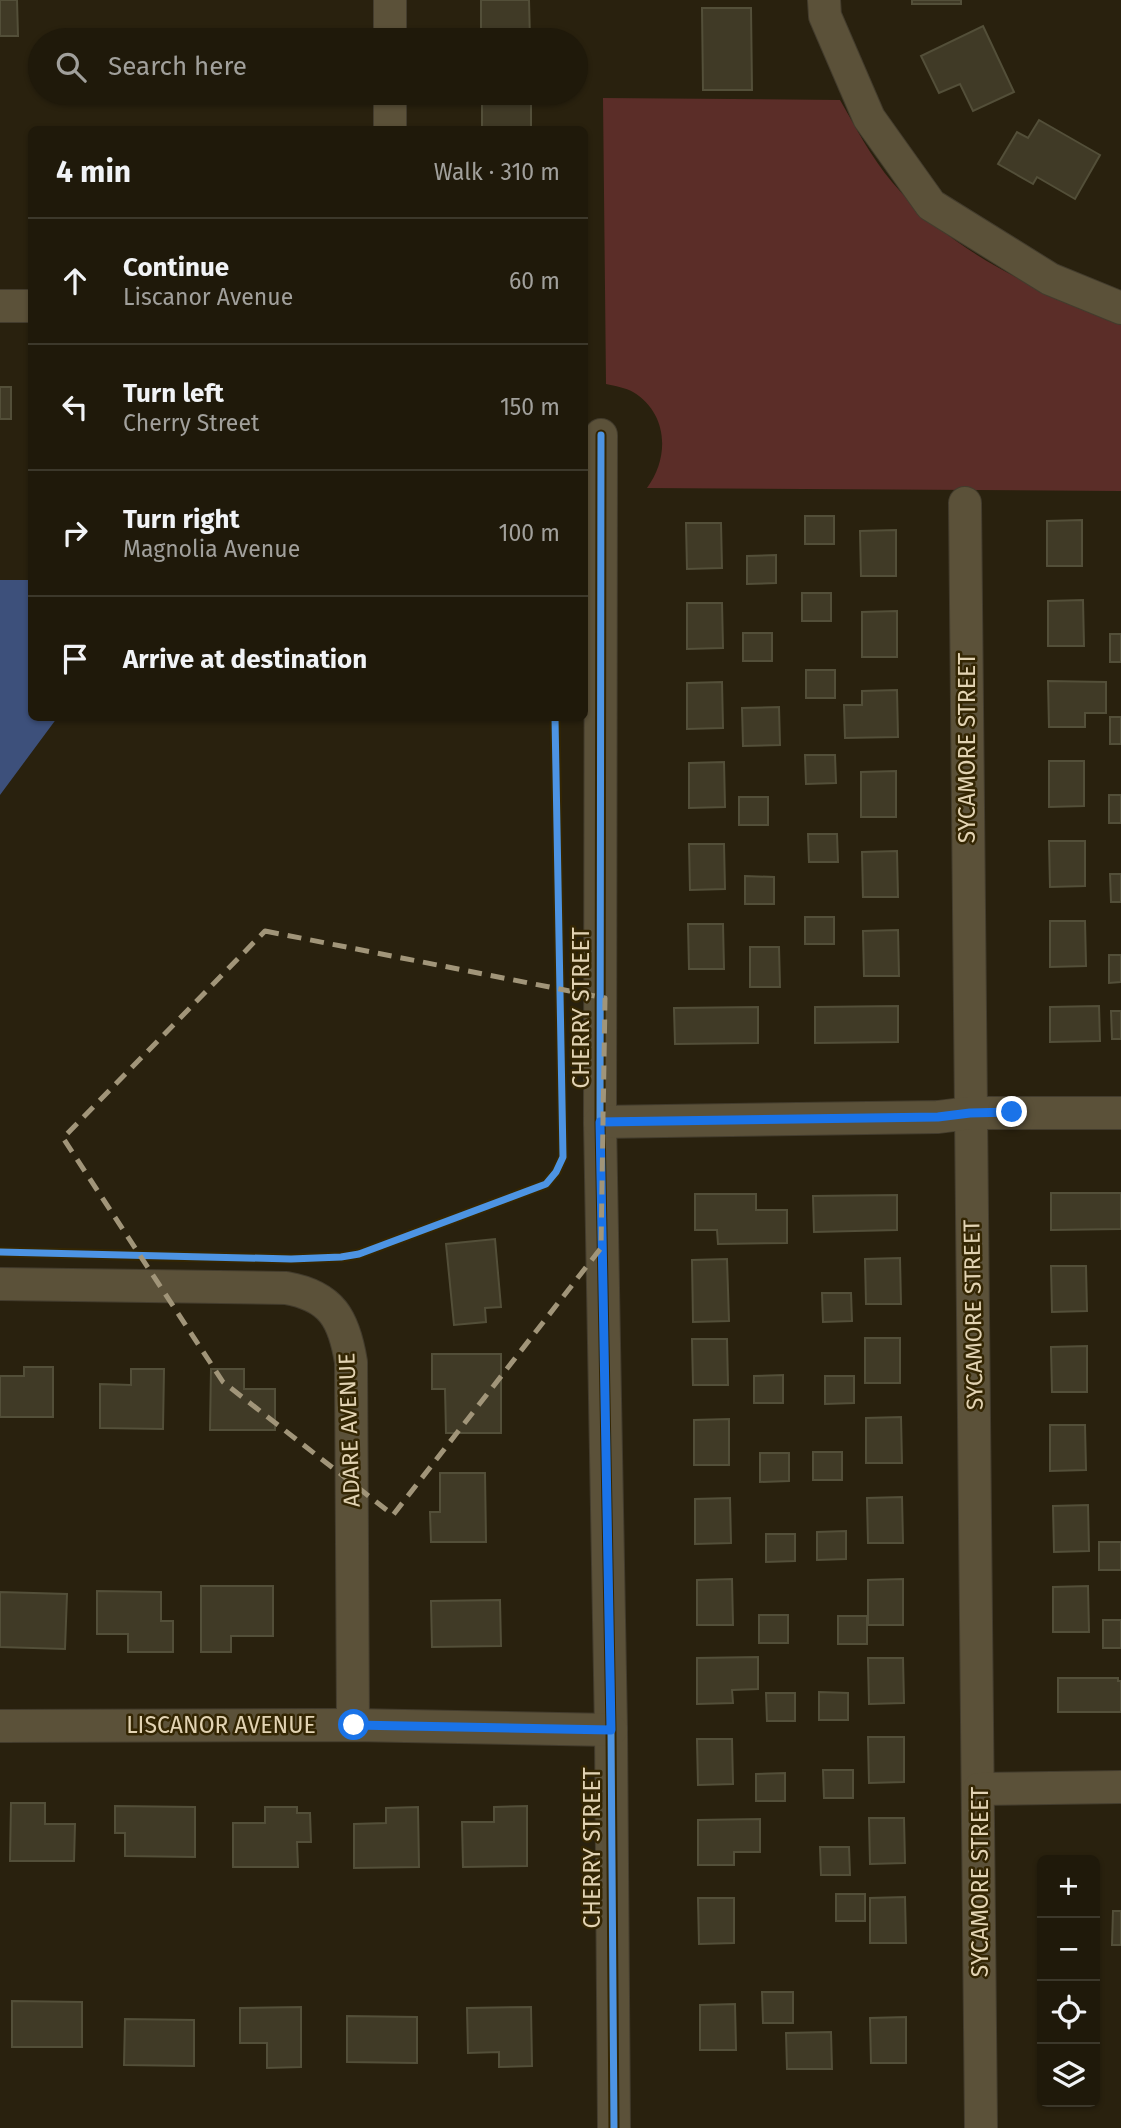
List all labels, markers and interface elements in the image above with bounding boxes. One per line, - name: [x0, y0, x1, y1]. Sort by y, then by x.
- search box: [28, 28, 588, 105]
- icon: search: [52, 48, 90, 86]
- text: Search here: [108, 51, 247, 82]
- text: 4 min: [56, 154, 131, 190]
- text: Walk · 310 m: [434, 158, 560, 186]
- text: Continue: [123, 252, 229, 283]
- icon: ahead: [56, 262, 94, 300]
- text: 60 m: [509, 267, 560, 295]
- text: Liscanor Avenue: [123, 283, 293, 311]
- text: Turn left: [123, 378, 224, 409]
- icon: left: [56, 388, 94, 426]
- text: 150 m: [500, 393, 560, 421]
- text: Cherry Street: [123, 409, 259, 437]
- text: Turn right: [123, 504, 240, 535]
- icon: right: [56, 514, 94, 552]
- text: 100 m: [499, 519, 560, 547]
- text: Magnolia Avenue: [123, 535, 300, 563]
- icon: arrive: [56, 640, 94, 678]
- text: Arrive at destination: [123, 644, 367, 675]
- street label: SYCAMORE STREET: [953, 653, 981, 843]
- street label: CHERRY STREET: [567, 927, 595, 1089]
- route end: [996, 1096, 1027, 1127]
- street label: SYCAMORE STREET: [957, 1220, 989, 1410]
- street label: ADARE AVENUE: [332, 1352, 366, 1508]
- route start: [338, 1709, 369, 1740]
- street label: LISCANOR AVENUE: [126, 1711, 316, 1739]
- street label: CHERRY STREET: [578, 1767, 606, 1929]
- street label: SYCAMORE STREET: [966, 1787, 994, 1977]
- map controls: [1037, 1855, 1100, 2107]
- button: +: [1037, 1855, 1100, 1918]
- button: −: [1037, 1918, 1100, 1981]
- button: locate: [1037, 1981, 1100, 2044]
- button: layers: [1037, 2044, 1100, 2107]

